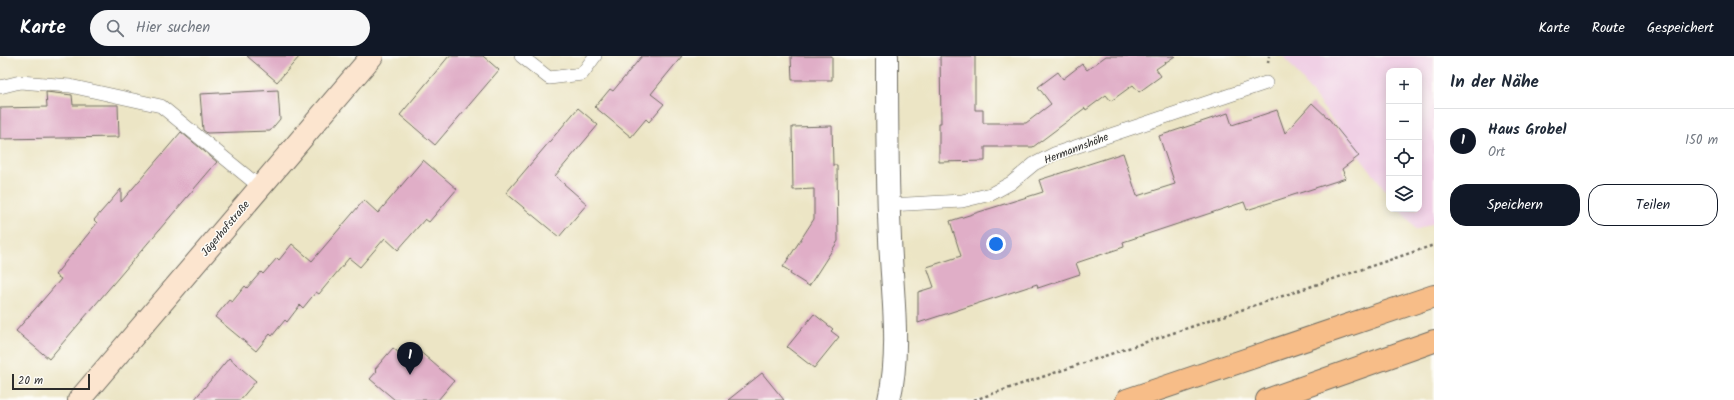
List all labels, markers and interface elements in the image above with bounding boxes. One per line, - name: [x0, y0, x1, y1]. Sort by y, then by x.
- search box: [90, 10, 370, 46]
- text: Karte: [20, 13, 66, 43]
- text: Hier suchen: [136, 16, 210, 40]
- icon: search: [104, 17, 126, 39]
- text: Karte: [1539, 17, 1570, 39]
- text: Route: [1592, 17, 1625, 39]
- text: Gespeichert: [1647, 17, 1714, 39]
- map controls: [1386, 68, 1422, 212]
- button: +: [1386, 68, 1422, 104]
- text: In der Nähe: [1450, 69, 1539, 96]
- button: −: [1386, 104, 1422, 140]
- text: Haus Grobel: [1488, 118, 1567, 142]
- street label: Hermannshöhe: [1041, 128, 1111, 170]
- text: 1: [1461, 130, 1465, 151]
- text: 150 m: [1685, 130, 1718, 151]
- button: locate: [1386, 140, 1422, 176]
- text: Ort: [1488, 142, 1505, 163]
- button: layers: [1386, 176, 1422, 212]
- button: Speichern: [1450, 184, 1580, 226]
- button: Teilen: [1588, 184, 1718, 226]
- street label: Jägerhofstraße: [197, 197, 255, 261]
- your location: [986, 234, 1006, 254]
- pin: 1: [397, 342, 423, 375]
- scale bar: [12, 372, 90, 391]
- text: 20 m: [18, 372, 43, 390]

